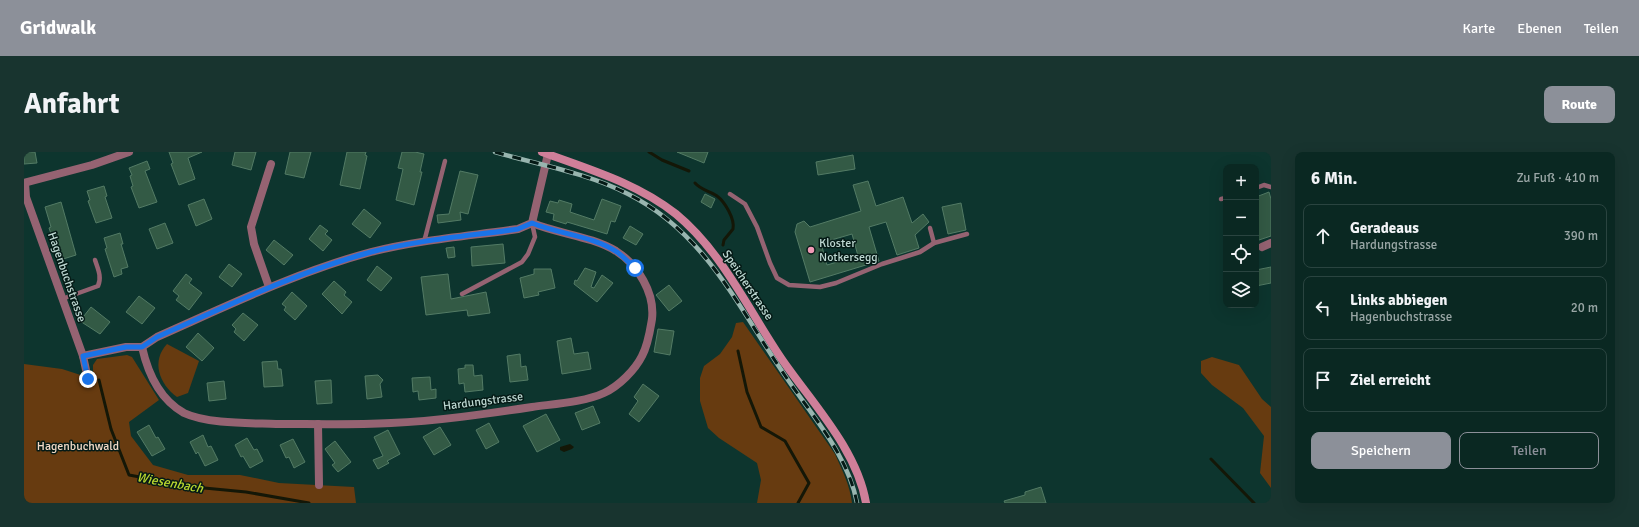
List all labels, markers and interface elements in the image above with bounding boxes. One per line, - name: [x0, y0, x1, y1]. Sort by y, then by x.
- text: Gridwalk: [20, 16, 96, 40]
- text: Karte: [1463, 20, 1495, 37]
- text: Ebenen: [1517, 20, 1562, 37]
- text: Teilen: [1584, 20, 1619, 37]
- button: Route: [1544, 86, 1615, 123]
- text: Anfahrt: [24, 87, 120, 121]
- map controls: [1223, 164, 1259, 308]
- button: +: [1223, 164, 1259, 200]
- text: 6 Min.: [1311, 168, 1357, 189]
- text: Zu Fuß · 410 m: [1516, 170, 1599, 186]
- button: −: [1223, 200, 1259, 236]
- text: Geradeaus: [1350, 219, 1419, 237]
- icon: ahead: [1312, 225, 1334, 247]
- text: 390 m: [1564, 228, 1598, 244]
- street label: Hagenbuchstrasse: [44, 230, 89, 324]
- place label: Kloster Notkersegg: [819, 236, 878, 265]
- button: locate: [1223, 236, 1259, 272]
- text: Hardungstrasse: [1350, 237, 1437, 253]
- marker: Kloster Notkersegg: [806, 245, 816, 255]
- street label: Speicherstrasse: [719, 247, 777, 323]
- route start: [626, 259, 644, 277]
- button: layers: [1223, 272, 1259, 308]
- text: Links abbiegen: [1350, 291, 1447, 309]
- icon: left: [1312, 297, 1334, 319]
- text: 20 m: [1571, 300, 1598, 316]
- text: Hagenbuchstrasse: [1350, 309, 1452, 325]
- icon: arrive: [1312, 369, 1334, 391]
- route end: [79, 370, 97, 388]
- text: Ziel erreicht: [1350, 371, 1431, 389]
- street label: Hardungstrasse: [442, 389, 524, 414]
- button: Speichern: [1311, 432, 1451, 469]
- button: Teilen: [1459, 432, 1599, 469]
- park label: Hagenbuchwald: [37, 439, 119, 454]
- water label: Wiesenbach: [135, 469, 205, 497]

